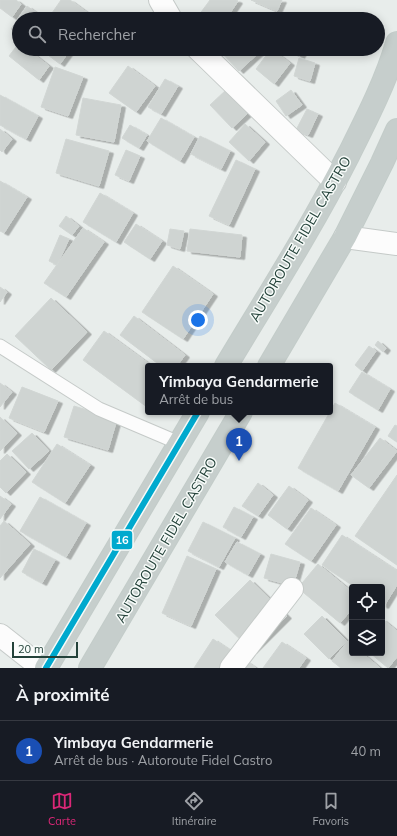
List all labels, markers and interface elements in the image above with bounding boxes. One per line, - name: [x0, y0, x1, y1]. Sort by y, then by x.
- search box: [12, 12, 385, 56]
- icon: search: [26, 23, 48, 45]
- text: Rechercher: [58, 25, 136, 44]
- street label: AUTOROUTE FIDEL CASTRO: [245, 153, 355, 325]
- your location: [188, 310, 208, 330]
- popup: [145, 363, 333, 415]
- text: Yimbaya Gendarmerie: [159, 372, 319, 391]
- text: Arrêt de bus: [159, 391, 233, 407]
- pin: 1: [226, 428, 252, 461]
- street label: AUTOROUTE FIDEL CASTRO: [111, 454, 221, 626]
- line badge: 16: [111, 530, 133, 550]
- text: 16: [115, 533, 129, 547]
- map controls: [349, 584, 385, 656]
- button: locate: [349, 584, 385, 620]
- button: layers: [349, 620, 385, 656]
- scale bar: [12, 640, 78, 659]
- text: 20 m: [18, 642, 44, 656]
- text: À proximité: [16, 684, 110, 705]
- text: Yimbaya Gendarmerie: [54, 733, 213, 752]
- text: 1: [25, 743, 33, 759]
- text: 40 m: [351, 743, 381, 759]
- text: Arrêt de bus · Autoroute Fidel Castro: [54, 752, 272, 768]
- tab: Carte: [48, 790, 76, 828]
- tab: Itinéraire: [172, 790, 217, 828]
- tab: Favoris: [312, 790, 349, 828]

